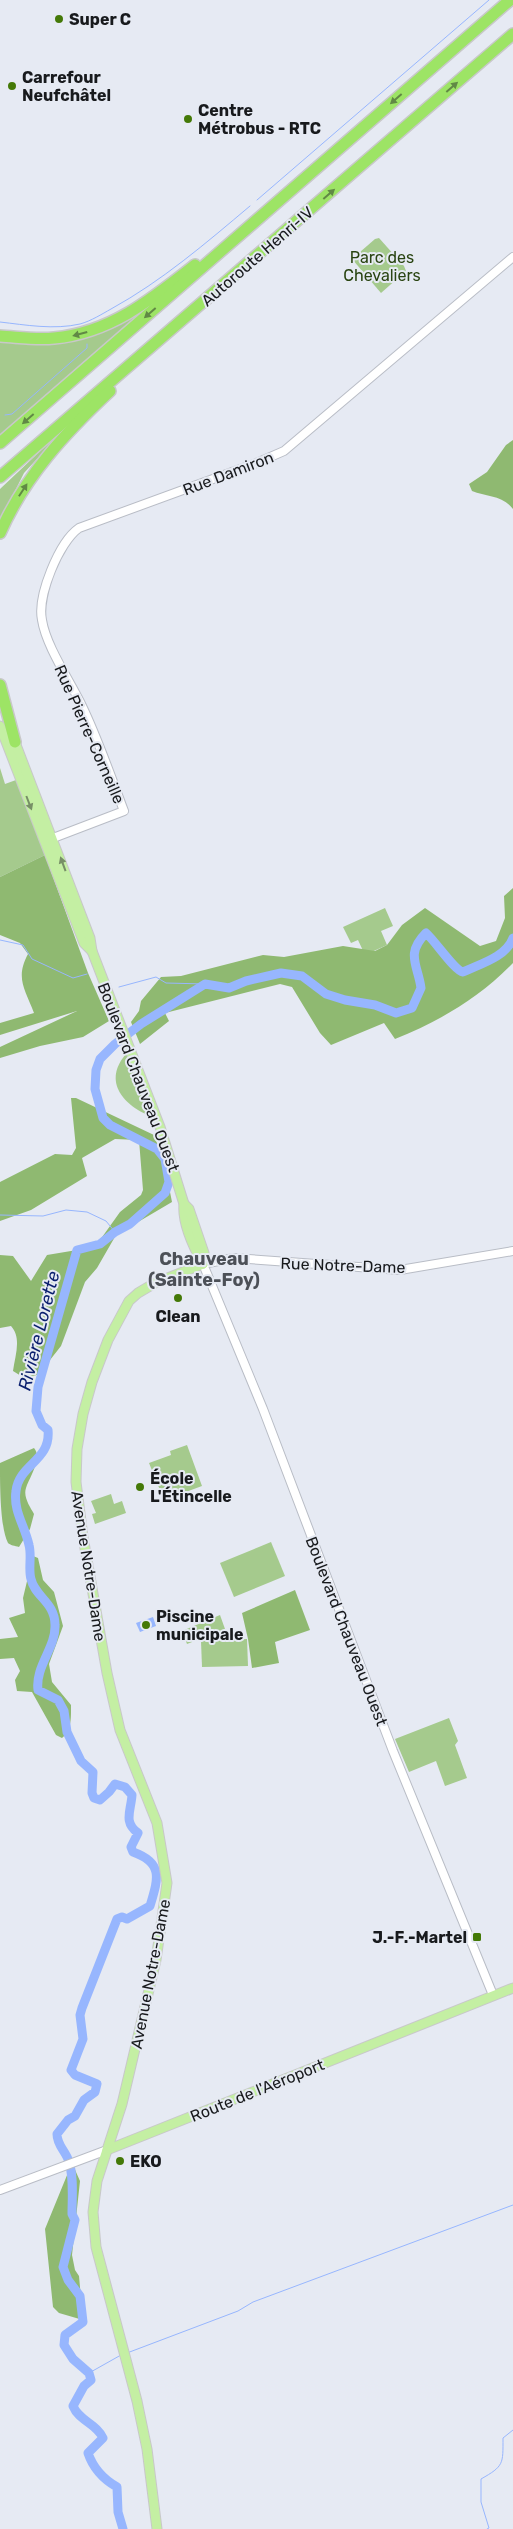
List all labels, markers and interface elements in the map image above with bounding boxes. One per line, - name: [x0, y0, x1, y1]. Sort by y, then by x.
- place label: Super C: [69, 10, 131, 29]
- marker: Super C: [53, 13, 65, 25]
- place label: Carrefour Neufchâtel: [22, 68, 111, 105]
- marker: Carrefour Neufchâtel: [6, 80, 18, 92]
- one-way arrow: [445, 82, 458, 93]
- one-way arrow: [390, 93, 403, 104]
- place label: Centre Métrobus - RTC: [198, 101, 321, 138]
- marker: Centre Métrobus - RTC: [182, 113, 194, 125]
- one-way arrow: [323, 189, 335, 200]
- street label: Autoroute Henri-IV: [197, 203, 317, 310]
- park label: Parc des Chevaliers: [343, 248, 421, 285]
- one-way arrow: [144, 307, 157, 318]
- one-way arrow: [73, 330, 88, 338]
- one-way arrow: [22, 413, 34, 425]
- street label: Rue Damiron: [180, 447, 276, 499]
- one-way arrow: [18, 483, 28, 496]
- street label: Rue Pierre-Corneille: [50, 662, 129, 807]
- one-way arrow: [26, 796, 34, 810]
- one-way arrow: [59, 856, 67, 871]
- street label: Boulevard Chauveau Ouest: [94, 980, 183, 1175]
- district label: Chauveau (Sainte-Foy): [148, 1248, 260, 1291]
- street label: Rue Notre-Dame: [280, 1254, 406, 1277]
- water label: Rivière Lorette: [14, 1269, 64, 1393]
- marker: Clean: [172, 1292, 184, 1304]
- place label: Clean: [155, 1307, 201, 1326]
- place label: École L'Étincelle: [150, 1468, 232, 1506]
- marker: École L'Étincelle: [134, 1481, 146, 1493]
- street label: Avenue Notre-Dame: [67, 1490, 110, 1643]
- street label: Boulevard Chauveau Ouest: [302, 1534, 391, 1729]
- place label: Piscine municipale: [156, 1607, 243, 1644]
- marker: Piscine municipale: [140, 1619, 152, 1631]
- street label: Avenue Notre-Dame: [127, 1898, 174, 2051]
- place label: J.-F.-Martel: [372, 1928, 467, 1947]
- marker: J.-F.-Martel: [471, 1931, 483, 1943]
- street label: Route de l'Aéroport: [187, 2055, 327, 2126]
- place label: EKO: [130, 2152, 162, 2171]
- marker: EKO: [114, 2155, 126, 2167]

